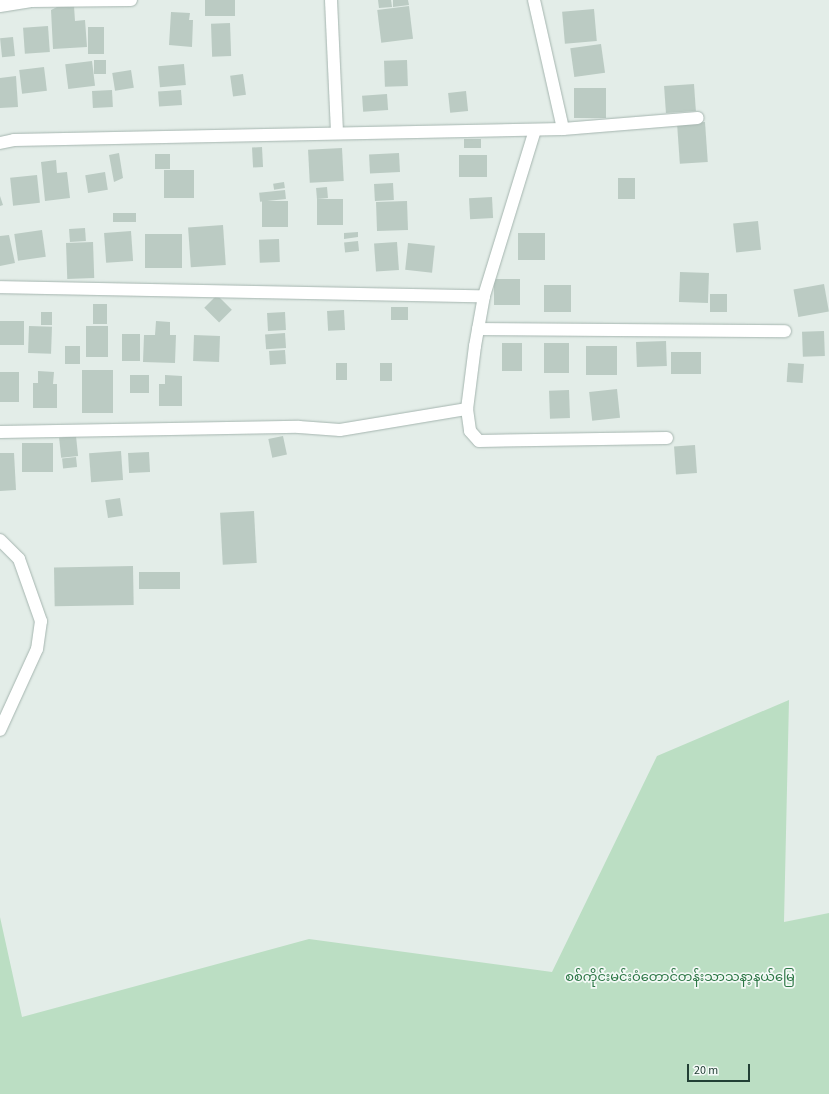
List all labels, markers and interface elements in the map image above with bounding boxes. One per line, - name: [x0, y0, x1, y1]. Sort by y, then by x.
- park label: စစ်ကိုင်းမင်းဝံတောင်တန်းသာသနာ့နယ်မြေ: [565, 969, 795, 985]
- scale bar: [689, 1056, 752, 1082]
- text: 20 m: [694, 1062, 718, 1079]

